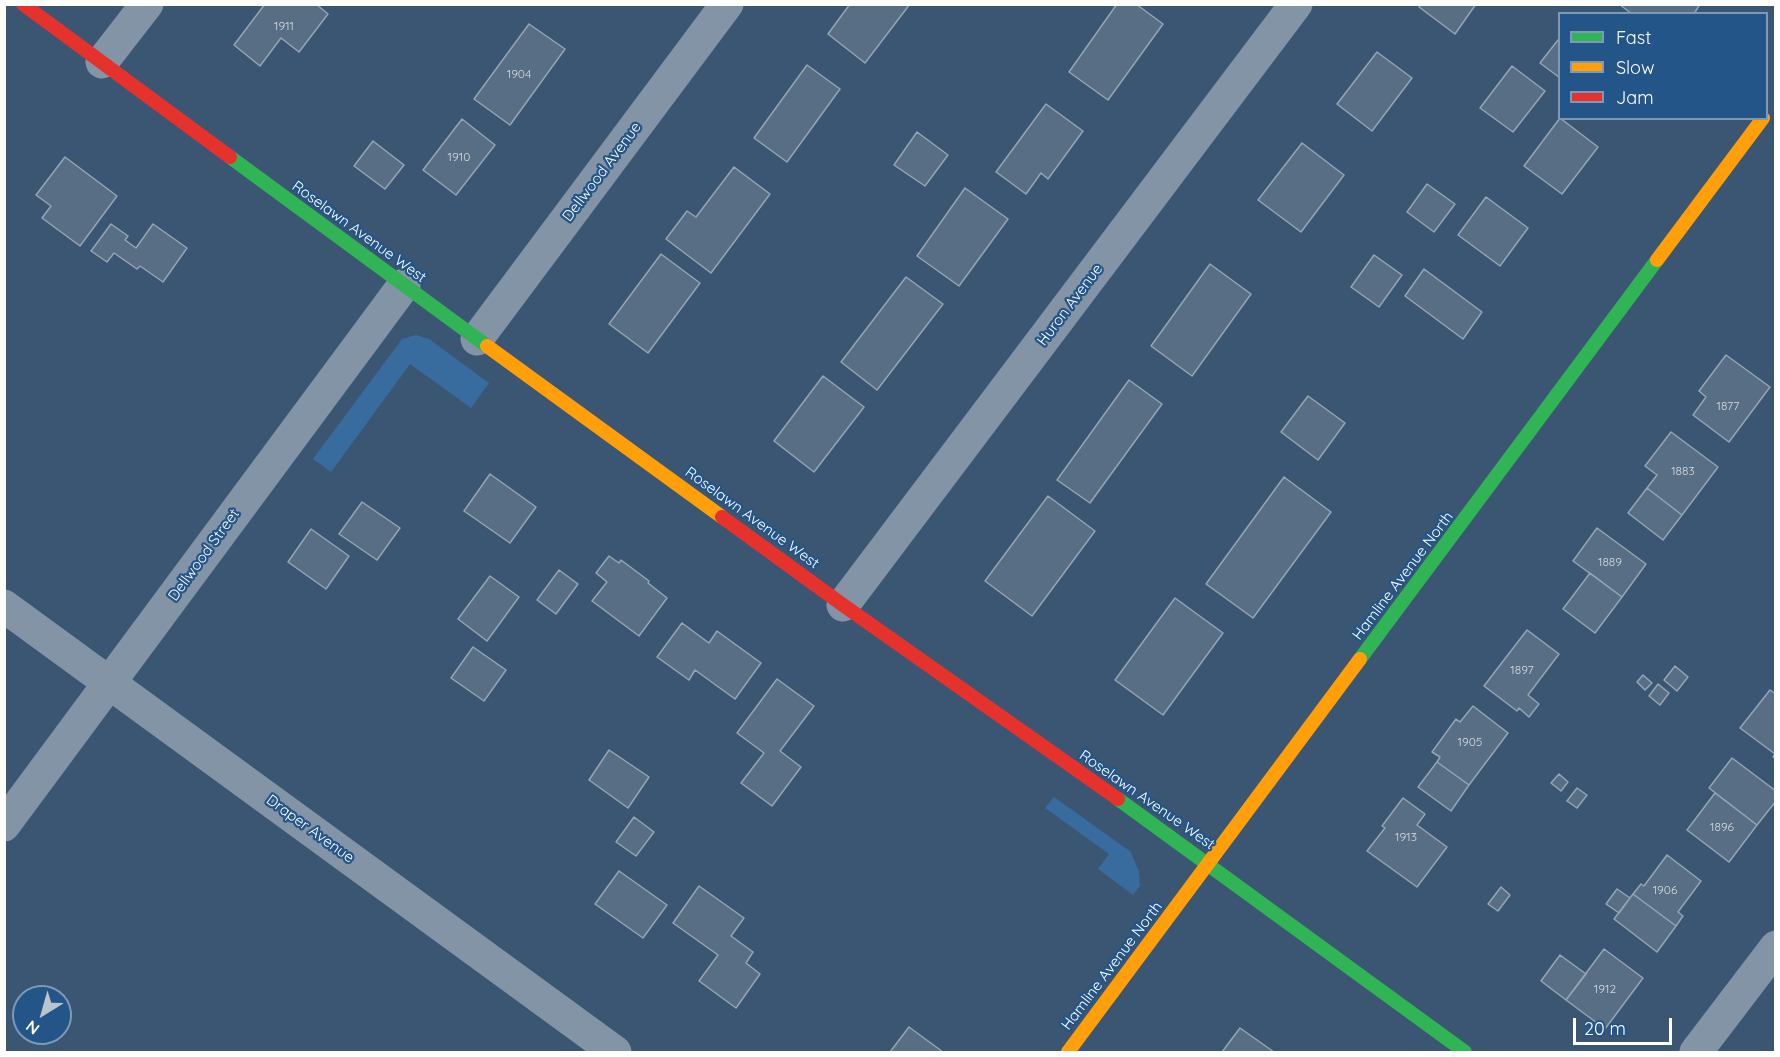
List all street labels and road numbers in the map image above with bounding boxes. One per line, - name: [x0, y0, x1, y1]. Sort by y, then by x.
- street label: Dellwood Avenue: [559, 119, 645, 225]
- street label: Roselawn Avenue West: [288, 177, 430, 287]
- street label: Huron Avenue: [1033, 260, 1107, 350]
- street label: Roselawn Avenue West: [681, 463, 823, 573]
- street label: Dellwood Street: [164, 505, 244, 605]
- street label: Hamline Avenue North: [1349, 508, 1457, 644]
- street label: Roselawn Avenue West: [1076, 746, 1218, 854]
- street label: Draper Avenue: [263, 791, 357, 867]
- street label: Hamline Avenue North: [1058, 898, 1166, 1034]

